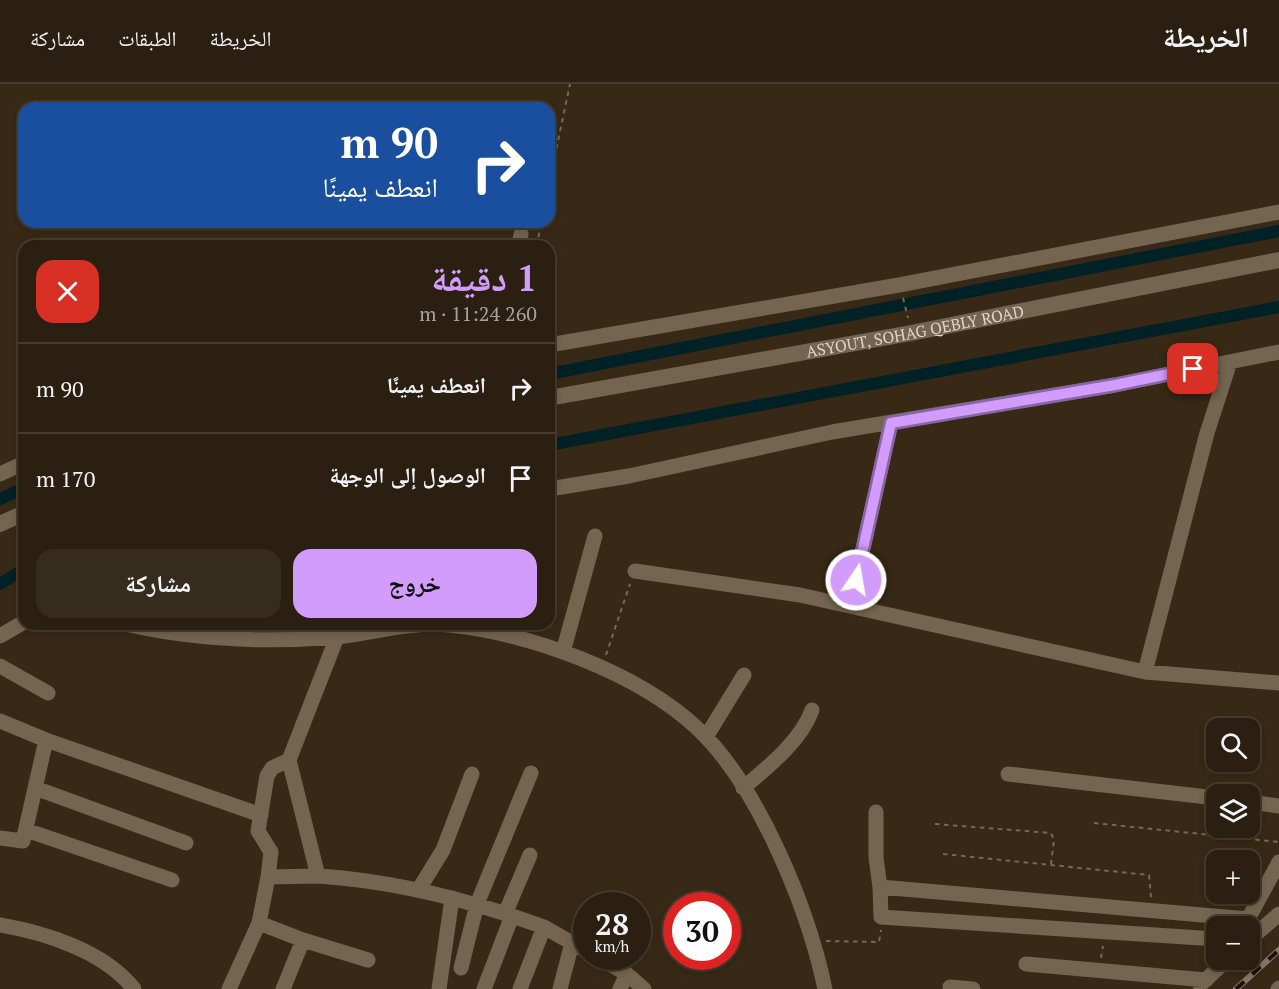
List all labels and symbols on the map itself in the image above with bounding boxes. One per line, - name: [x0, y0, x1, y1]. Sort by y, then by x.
- street label: ASYOUT, SOHAG QEBLY ROAD: [804, 300, 1026, 363]
- pin: [1167, 343, 1218, 394]
- position arrow: [824, 548, 888, 612]
- speed limit sign: 30: [663, 892, 741, 970]

